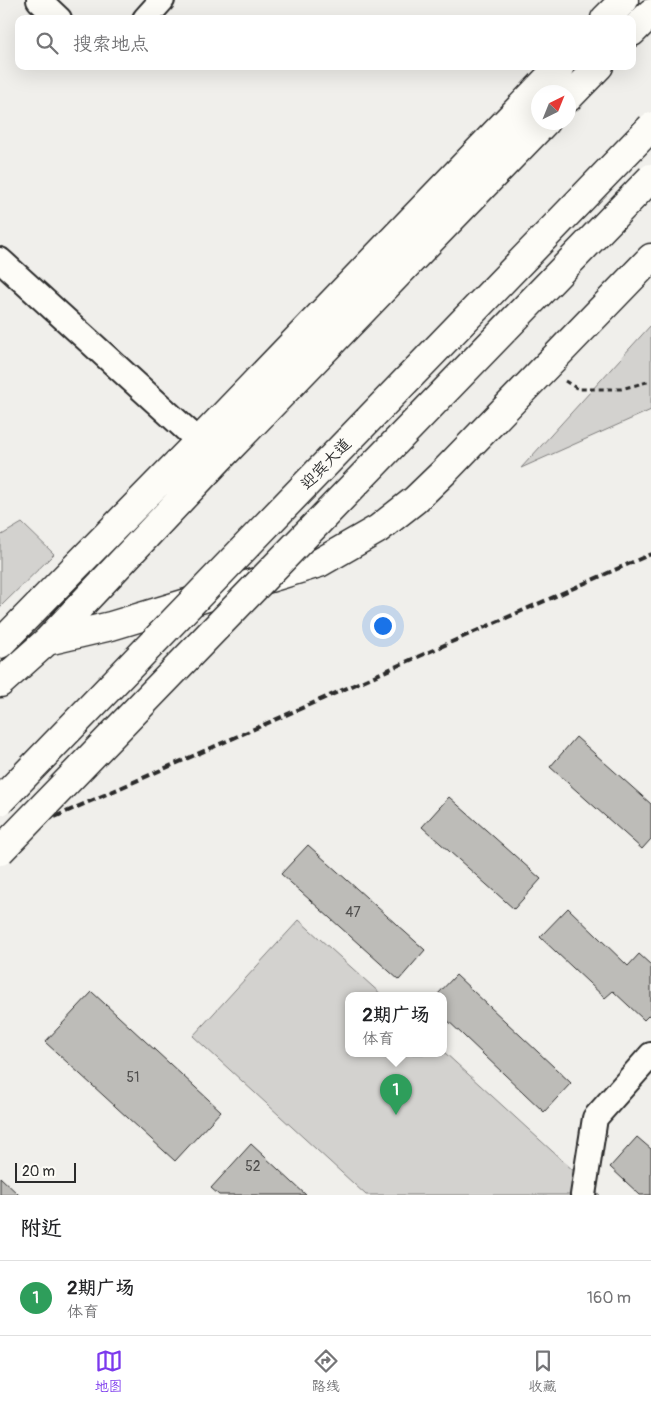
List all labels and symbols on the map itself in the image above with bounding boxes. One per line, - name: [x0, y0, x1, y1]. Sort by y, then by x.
- north arrow: [531, 85, 576, 130]
- street label: 迎宾大道: [297, 434, 355, 494]
- your location: [370, 613, 396, 639]
- house number: 47: [345, 904, 361, 921]
- house number: 51: [126, 1069, 140, 1086]
- pin: 1: [380, 1074, 412, 1115]
- house number: 52: [245, 1158, 261, 1175]
- scale bar: [15, 1160, 76, 1183]

